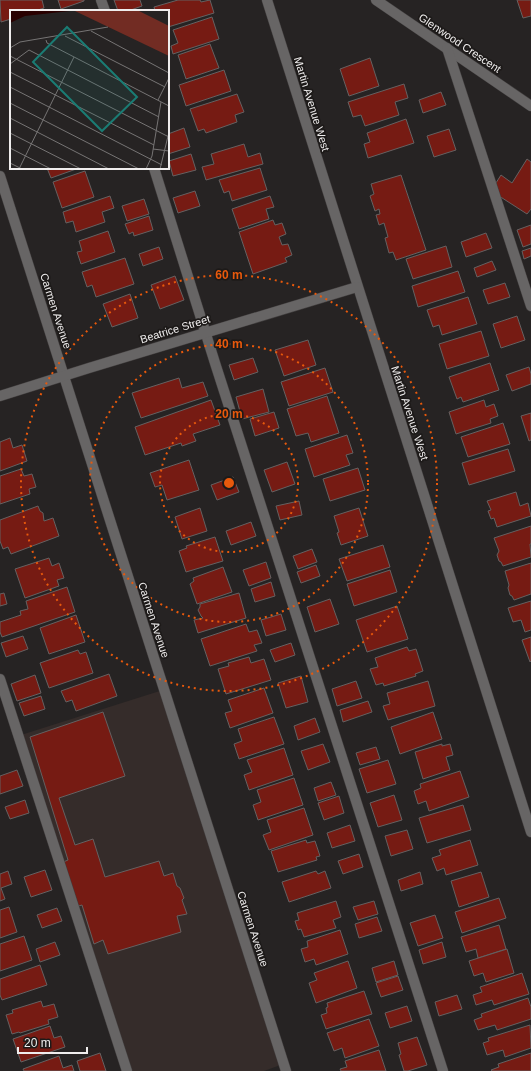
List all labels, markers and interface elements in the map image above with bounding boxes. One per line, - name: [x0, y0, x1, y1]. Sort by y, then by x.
- inset map: [10, 10, 169, 169]
- street label: Glenwood Crescent: [417, 11, 503, 75]
- street label: Martin Avenue West: [292, 55, 332, 153]
- text: 60 m: [215, 268, 243, 282]
- street label: Carmen Avenue: [38, 272, 74, 350]
- street label: Beatrice Street: [138, 313, 212, 345]
- text: 40 m: [215, 337, 243, 351]
- street label: Martin Avenue West: [389, 365, 431, 461]
- text: 20 m: [215, 407, 243, 421]
- centre of rings: [222, 476, 236, 490]
- street label: Carmen Avenue: [136, 581, 172, 659]
- street label: Carmen Avenue: [235, 890, 271, 968]
- scale bar: [18, 1029, 87, 1055]
- text: 20 m: [24, 1036, 51, 1050]

